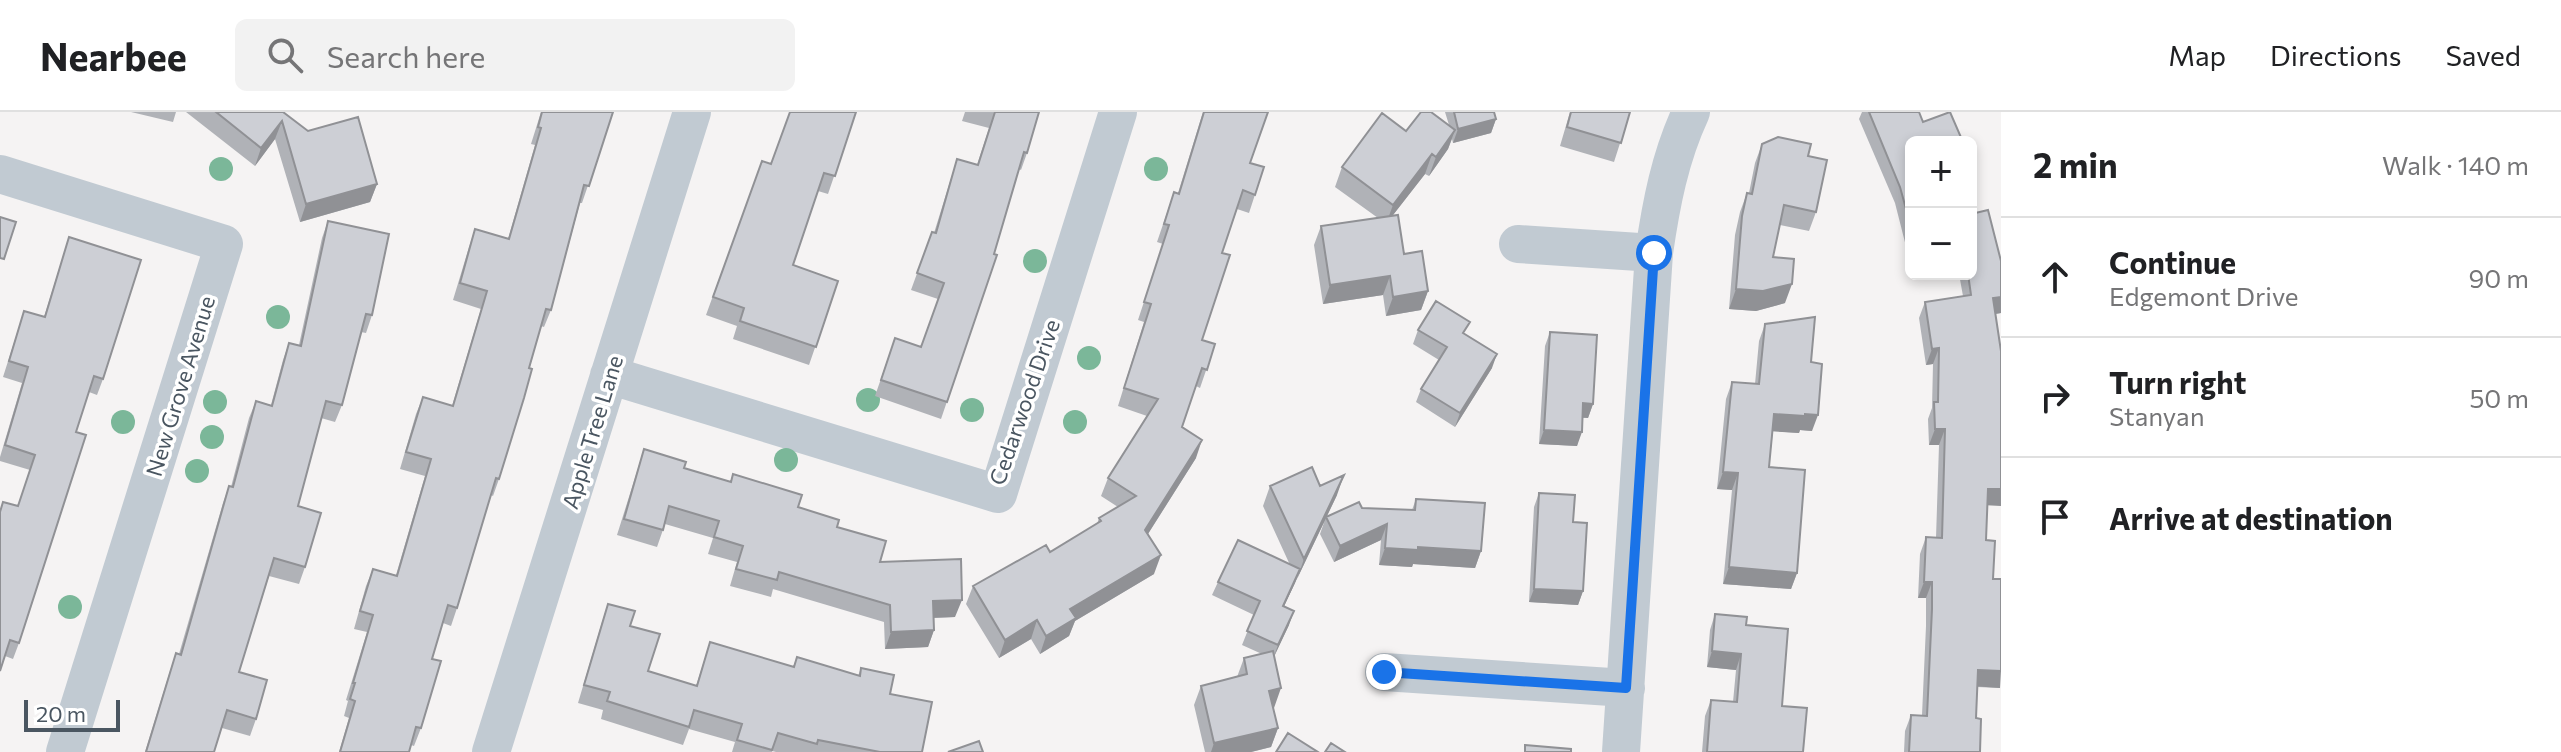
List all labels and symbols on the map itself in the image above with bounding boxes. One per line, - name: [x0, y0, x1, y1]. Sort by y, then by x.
- route start: [1636, 235, 1672, 271]
- street label: New Grove Avenue: [140, 293, 220, 479]
- street label: Cedarwood Drive: [983, 316, 1065, 488]
- street label: Apple Tree Lane: [556, 352, 628, 512]
- route end: [1366, 654, 1402, 690]
- scale bar: [24, 696, 120, 732]

